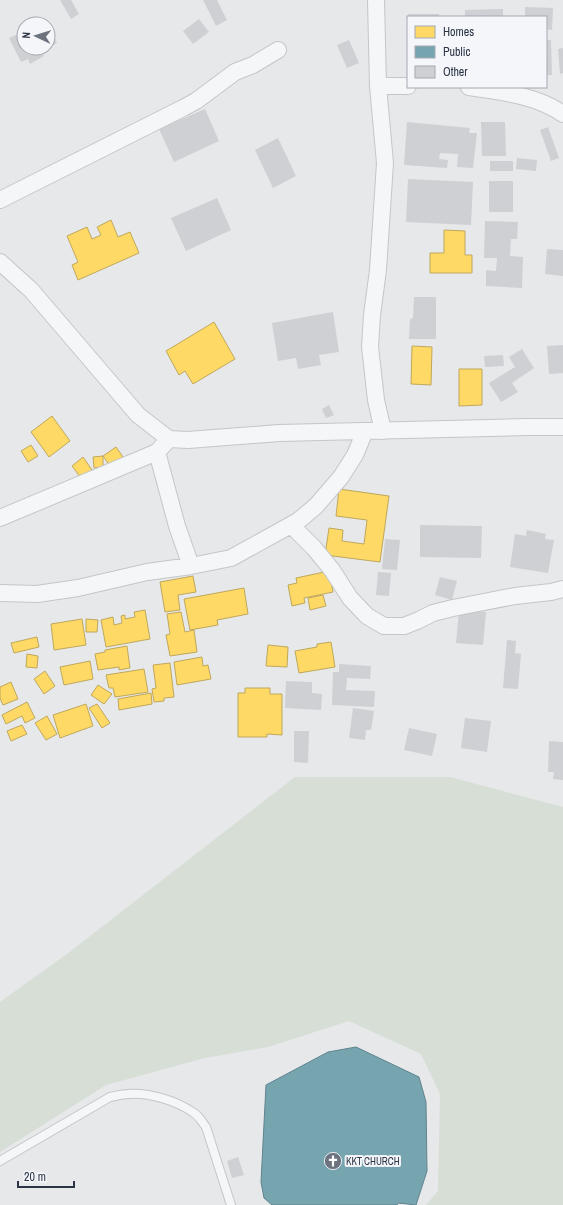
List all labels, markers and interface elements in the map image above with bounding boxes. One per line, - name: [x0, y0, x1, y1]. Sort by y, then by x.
- north arrow: [16, 16, 56, 56]
- legend: [407, 16, 547, 88]
- text: Homes: [443, 24, 474, 40]
- text: N: [19, 32, 33, 39]
- text: Public: [443, 44, 470, 60]
- text: Other: [443, 64, 468, 80]
- church icon: KKT CHURCH: [323, 1151, 343, 1171]
- place label: KKT CHURCH: [346, 1155, 400, 1168]
- scale bar: [18, 1163, 74, 1189]
- text: 20 m: [24, 1169, 46, 1185]

